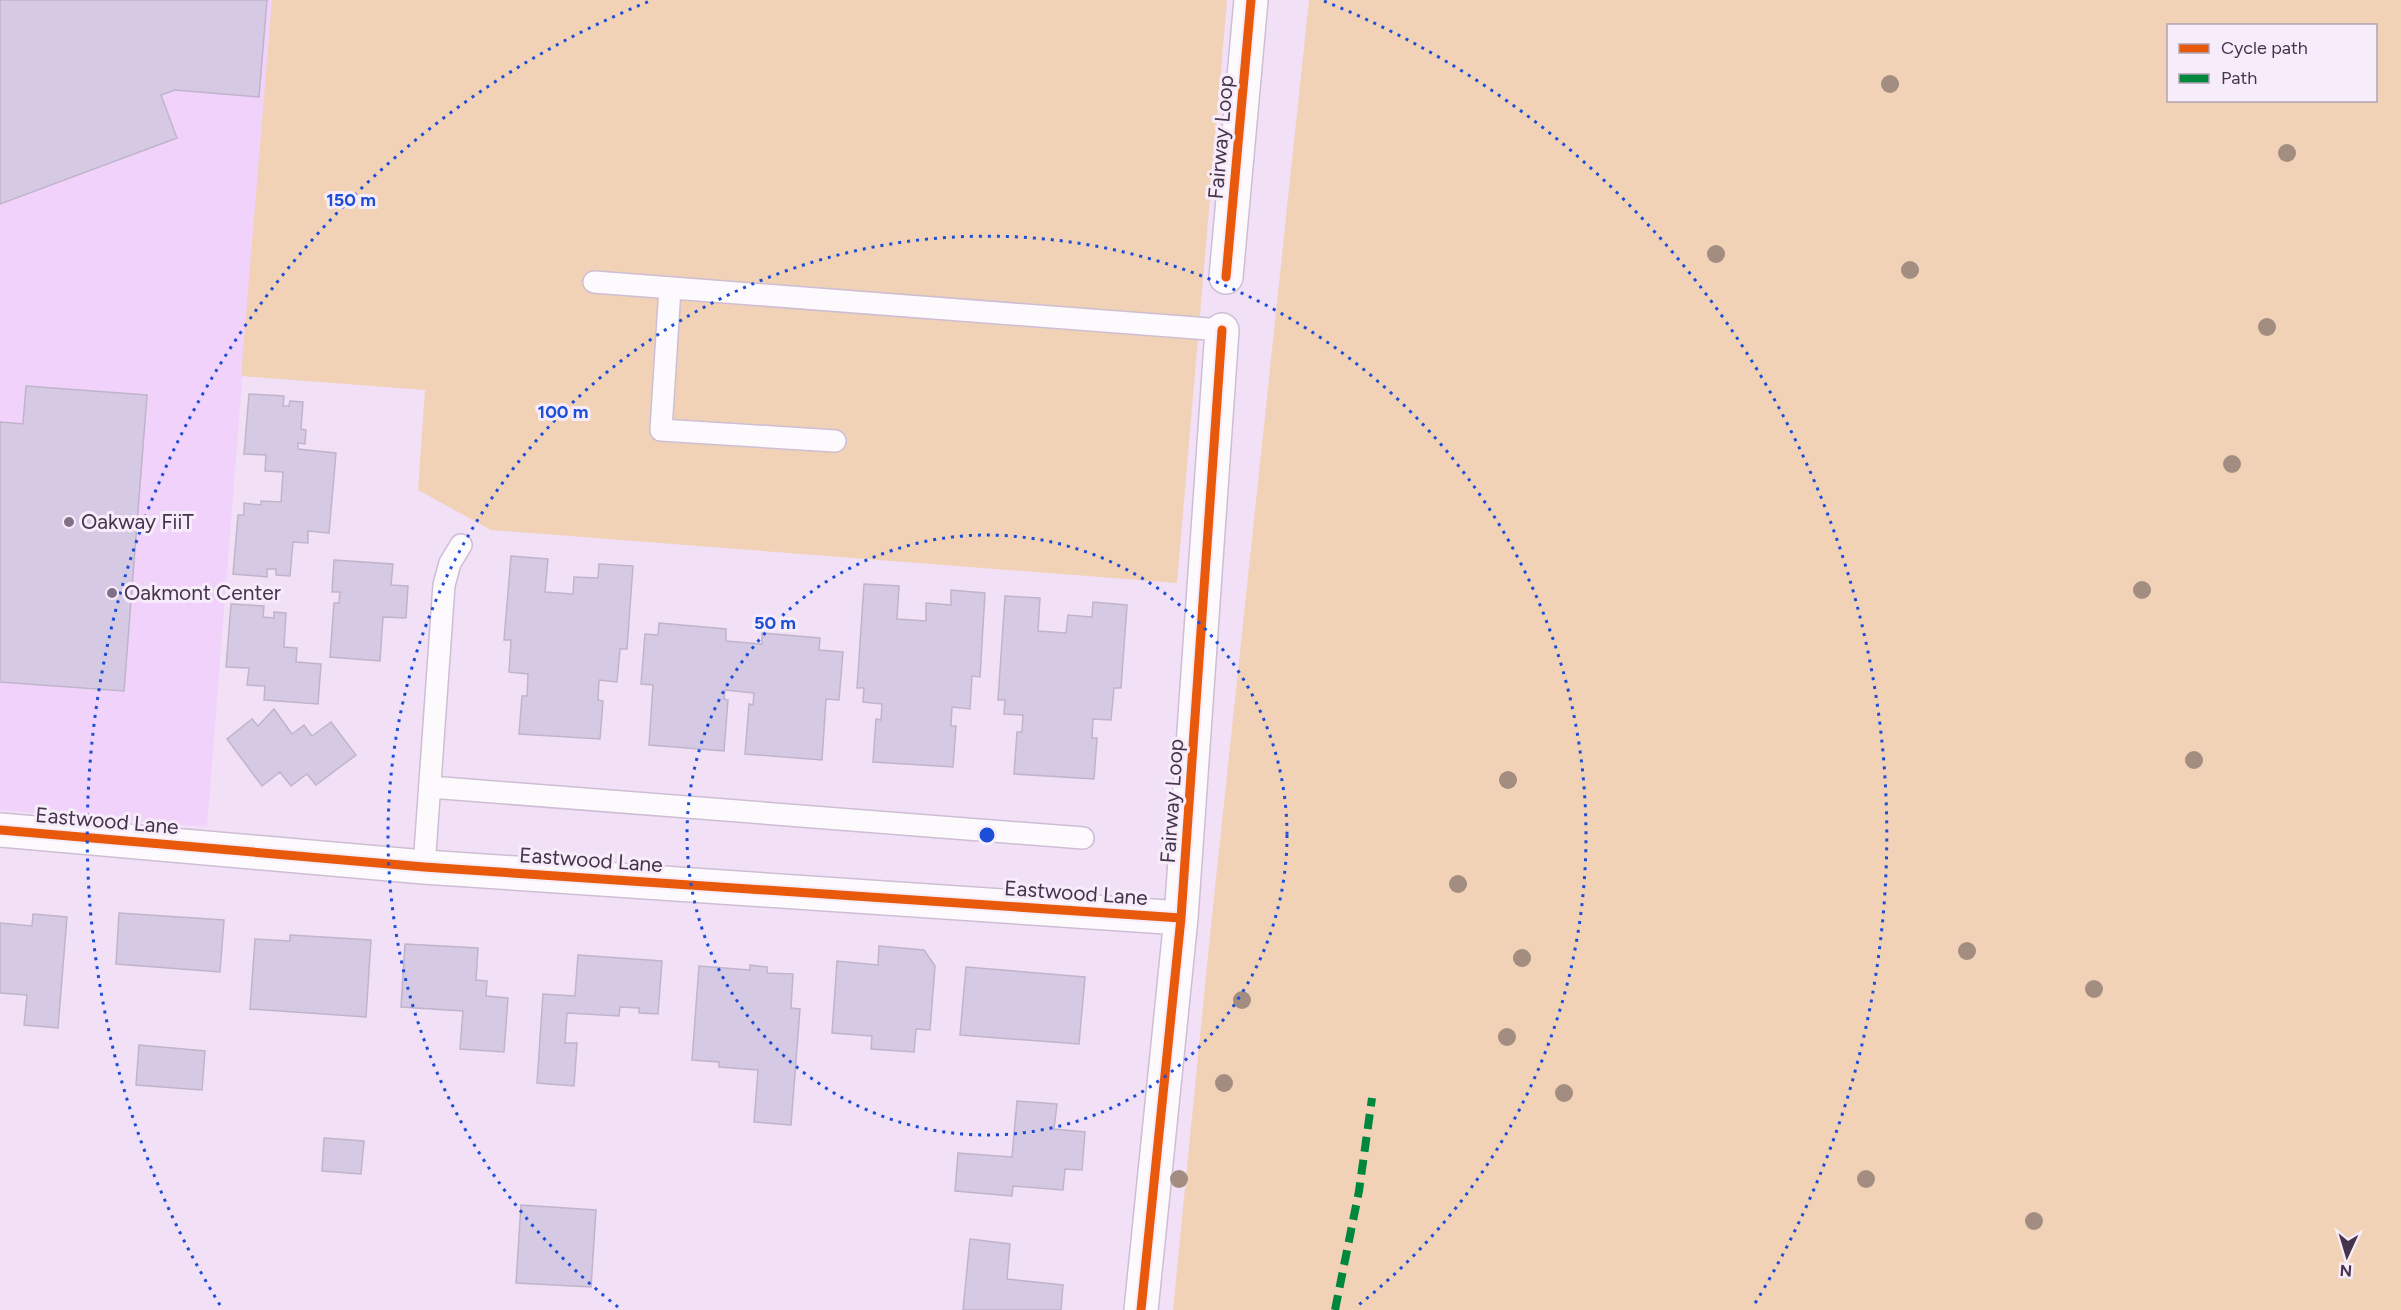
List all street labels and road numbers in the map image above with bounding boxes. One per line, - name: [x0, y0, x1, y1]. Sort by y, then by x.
- street label: Fairway Loop: [1203, 74, 1238, 200]
- street label: Fairway Loop: [1155, 738, 1188, 864]
- street label: Eastwood Lane: [34, 802, 180, 839]
- street label: Eastwood Lane: [518, 842, 664, 877]
- street label: Eastwood Lane: [1003, 875, 1149, 910]

